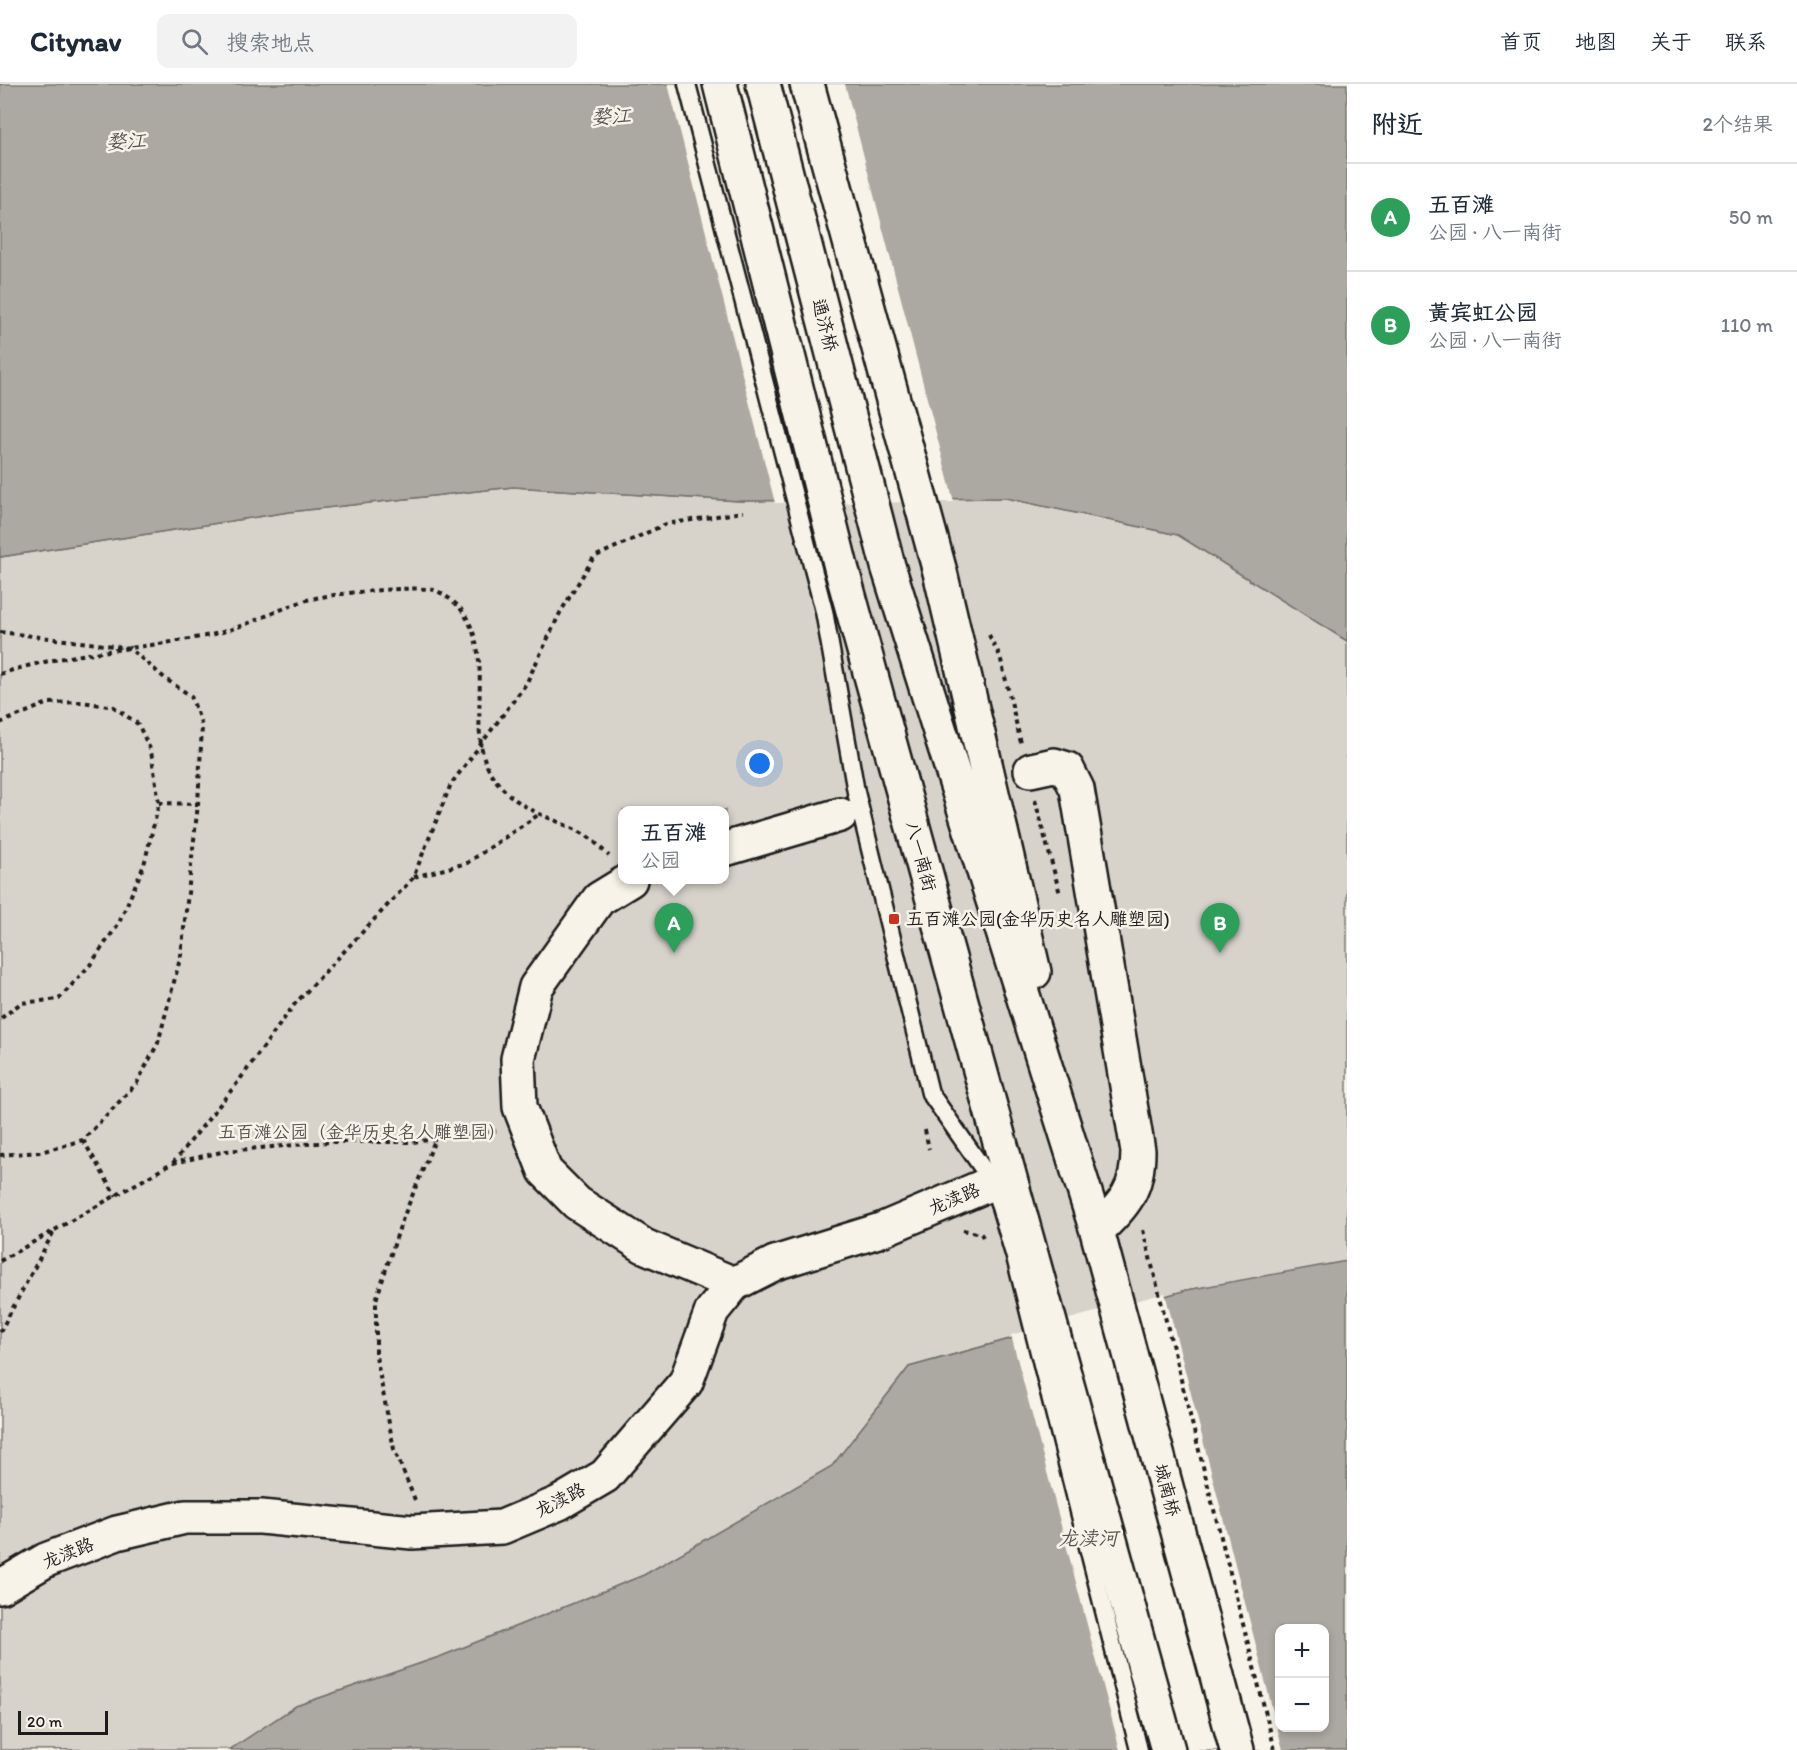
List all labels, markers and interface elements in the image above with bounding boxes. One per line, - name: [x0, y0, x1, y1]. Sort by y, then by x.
- search box: [157, 14, 577, 68]
- text: Citynav: [30, 24, 121, 58]
- icon: search: [178, 25, 211, 58]
- text: 搜索地点: [226, 29, 314, 56]
- text: 首页: [1500, 29, 1542, 54]
- text: 地图: [1575, 29, 1617, 54]
- text: 关于: [1650, 29, 1692, 54]
- text: 联系: [1725, 29, 1767, 54]
- water label: 婺江: [590, 103, 633, 129]
- text: 附近: [1371, 108, 1423, 140]
- text: 2个结果: [1702, 112, 1773, 136]
- water label: 婺江: [105, 128, 148, 154]
- text: 五百滩: [1428, 191, 1494, 218]
- text: A: [1384, 205, 1397, 229]
- text: 50 m: [1729, 205, 1773, 229]
- text: 公园 · 八一南街: [1428, 220, 1562, 244]
- street label: 通济桥: [807, 296, 843, 354]
- text: 黄宾虹公园: [1428, 299, 1538, 326]
- text: B: [1384, 313, 1397, 337]
- text: 110 m: [1721, 313, 1773, 337]
- text: 公园 · 八一南街: [1428, 328, 1562, 352]
- your location: [745, 749, 774, 778]
- popup: [618, 806, 729, 884]
- street label: 八一南街: [901, 818, 941, 894]
- text: 五百滩: [640, 819, 707, 846]
- text: 公园: [640, 848, 680, 872]
- pin: A: [654, 904, 694, 953]
- pin: B: [1200, 904, 1240, 953]
- place label: 五百滩公园(金华历史名人雕塑园): [906, 908, 1170, 930]
- marker: 五百滩公园(金华历史名人雕塑园): [887, 912, 901, 926]
- park label: 五百滩公园（金华历史名人雕塑园）: [218, 1121, 506, 1143]
- street label: 龙渎路: [925, 1178, 983, 1220]
- street label: 城南桥: [1149, 1461, 1185, 1519]
- street label: 龙渎路: [531, 1478, 589, 1522]
- water label: 龙渎河: [1058, 1526, 1121, 1550]
- street label: 龙渎路: [39, 1533, 97, 1573]
- map controls: [1275, 1624, 1329, 1732]
- button: +: [1275, 1624, 1329, 1678]
- button: −: [1275, 1678, 1329, 1732]
- scale bar: [18, 1708, 108, 1736]
- text: 20 m: [27, 1712, 62, 1731]

